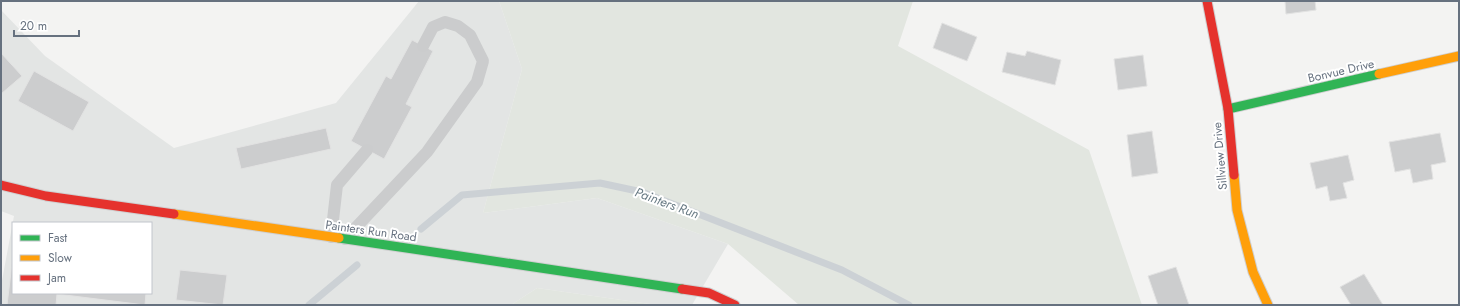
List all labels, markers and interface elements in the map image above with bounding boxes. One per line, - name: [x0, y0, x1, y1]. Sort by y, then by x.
- scale bar: [14, 12, 79, 38]
- text: 20 m: [20, 17, 47, 35]
- street label: Bonvue Drive: [1306, 55, 1376, 87]
- street label: Sillview Drive: [1208, 121, 1232, 191]
- water label: Painters Run: [632, 183, 702, 223]
- street label: Painters Run Road: [324, 216, 418, 246]
- legend: [12, 222, 152, 294]
- text: Fast: [48, 229, 67, 247]
- text: Slow: [48, 249, 73, 267]
- text: Jam: [46, 269, 66, 287]

